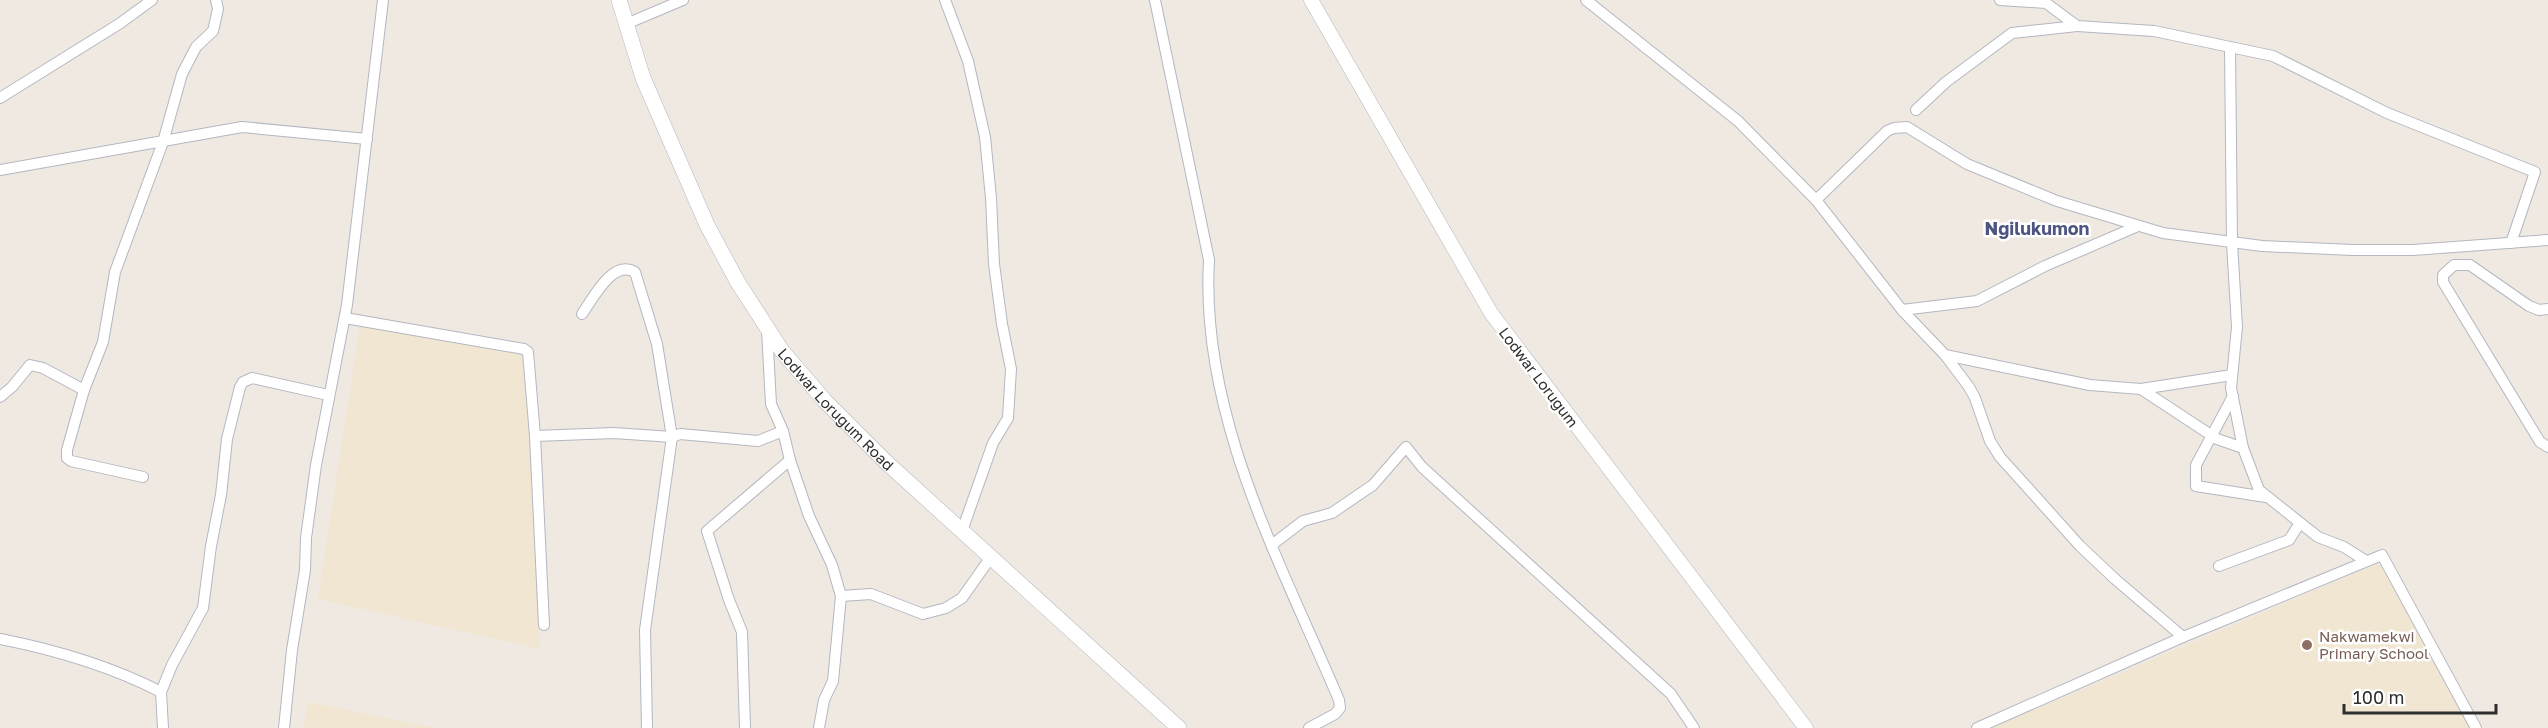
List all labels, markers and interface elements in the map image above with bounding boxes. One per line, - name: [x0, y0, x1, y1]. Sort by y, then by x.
- district label: Ngilukumon: [1984, 217, 2090, 239]
- street label: Lodwar Lorugum: [1496, 323, 1582, 431]
- street label: Lodwar Lorugum Road: [774, 344, 898, 474]
- place label: Nakwamekwi Primary School: [2319, 627, 2429, 662]
- marker: Nakwamekwi Primary School: [2300, 638, 2314, 652]
- scale bar: [2344, 677, 2496, 715]
- text: 100 m: [2353, 686, 2404, 708]

